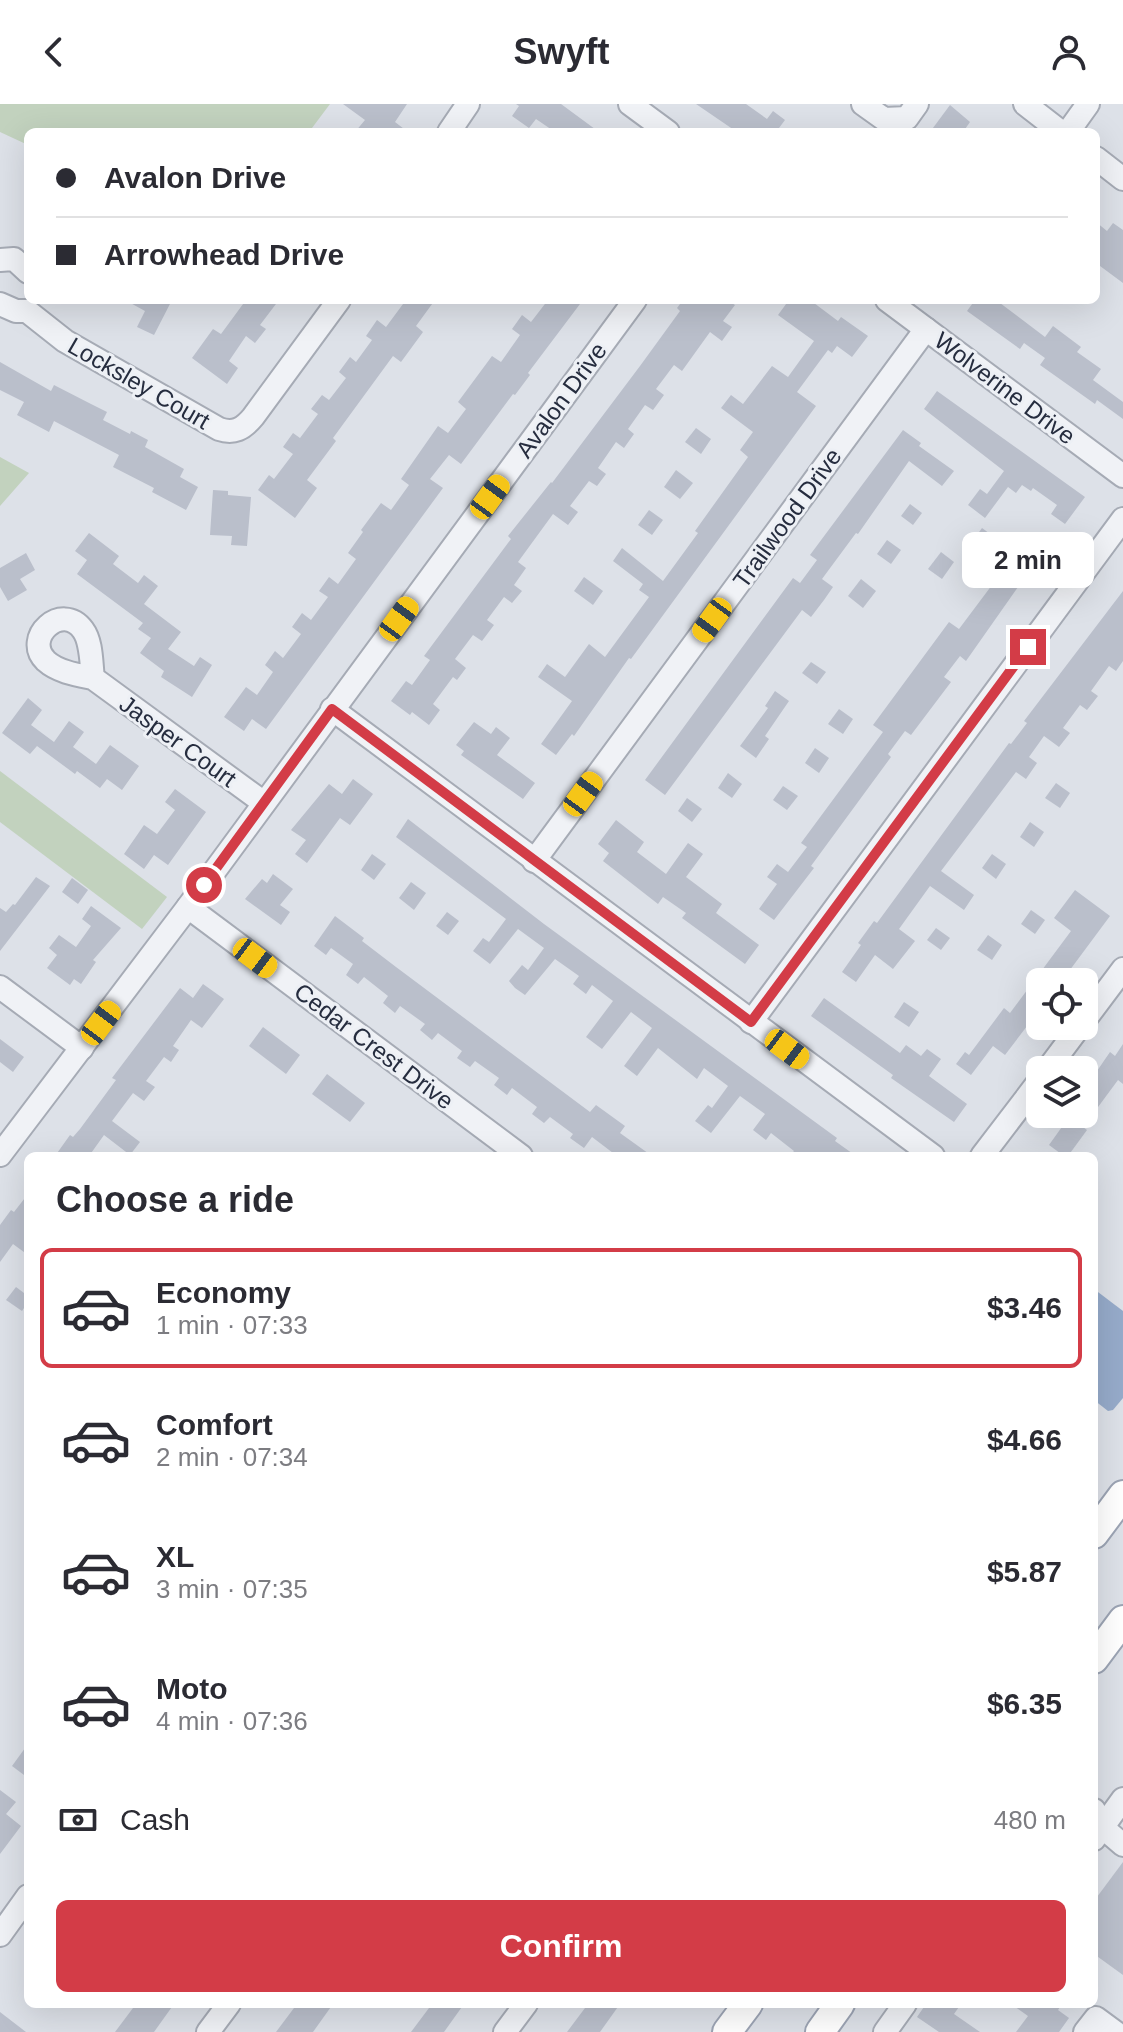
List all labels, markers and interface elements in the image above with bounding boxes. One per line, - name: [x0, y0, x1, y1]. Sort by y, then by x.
- icon: back: [32, 30, 76, 74]
- icon: person: [1047, 30, 1091, 74]
- text: Swyft: [513, 31, 610, 72]
- text: Avalon Drive: [104, 161, 286, 194]
- text: Arrowhead Drive: [104, 238, 344, 271]
- street label: Wolverine Drive: [929, 326, 1081, 450]
- street label: Locksley Court: [64, 332, 215, 435]
- street label: Avalon Drive: [510, 337, 612, 463]
- street label: Trailwood Drive: [727, 443, 847, 593]
- car: [466, 471, 514, 523]
- callout: 2 min: [962, 531, 1094, 587]
- text: 2 min: [994, 545, 1062, 575]
- car: [375, 593, 423, 645]
- car: [688, 594, 736, 646]
- route end: [1010, 629, 1046, 665]
- street label: Jasper Court: [114, 690, 242, 792]
- car: [559, 768, 607, 820]
- route start: [186, 867, 222, 903]
- car: [229, 934, 281, 982]
- map controls: [1026, 968, 1098, 1128]
- button: locate: [1026, 968, 1098, 1040]
- street label: Cedar Crest Drive: [289, 977, 459, 1115]
- car: [77, 997, 125, 1049]
- car: [761, 1025, 813, 1073]
- button: layers: [1026, 1056, 1098, 1128]
- text: Choose a ride: [56, 1179, 294, 1220]
- icon: car: [60, 1272, 132, 1344]
- text: Economy: [156, 1276, 291, 1309]
- text: $3.46: [987, 1291, 1062, 1324]
- text: 1 min · 07:33: [156, 1310, 308, 1340]
- icon: car: [60, 1404, 132, 1476]
- text: Comfort: [156, 1408, 273, 1441]
- text: $4.66: [987, 1423, 1062, 1456]
- text: 2 min · 07:34: [156, 1442, 308, 1472]
- icon: car: [60, 1536, 132, 1608]
- text: XL: [156, 1540, 194, 1573]
- text: $5.87: [987, 1555, 1062, 1588]
- text: 3 min · 07:35: [156, 1574, 308, 1604]
- icon: car: [60, 1668, 132, 1740]
- text: Moto: [156, 1672, 228, 1705]
- text: $6.35: [987, 1687, 1062, 1720]
- text: 4 min · 07:36: [156, 1706, 308, 1736]
- icon: cash: [56, 1798, 100, 1842]
- text: Cash: [120, 1803, 190, 1836]
- text: 480 m: [994, 1805, 1066, 1835]
- button: Confirm: [56, 1900, 1066, 1992]

